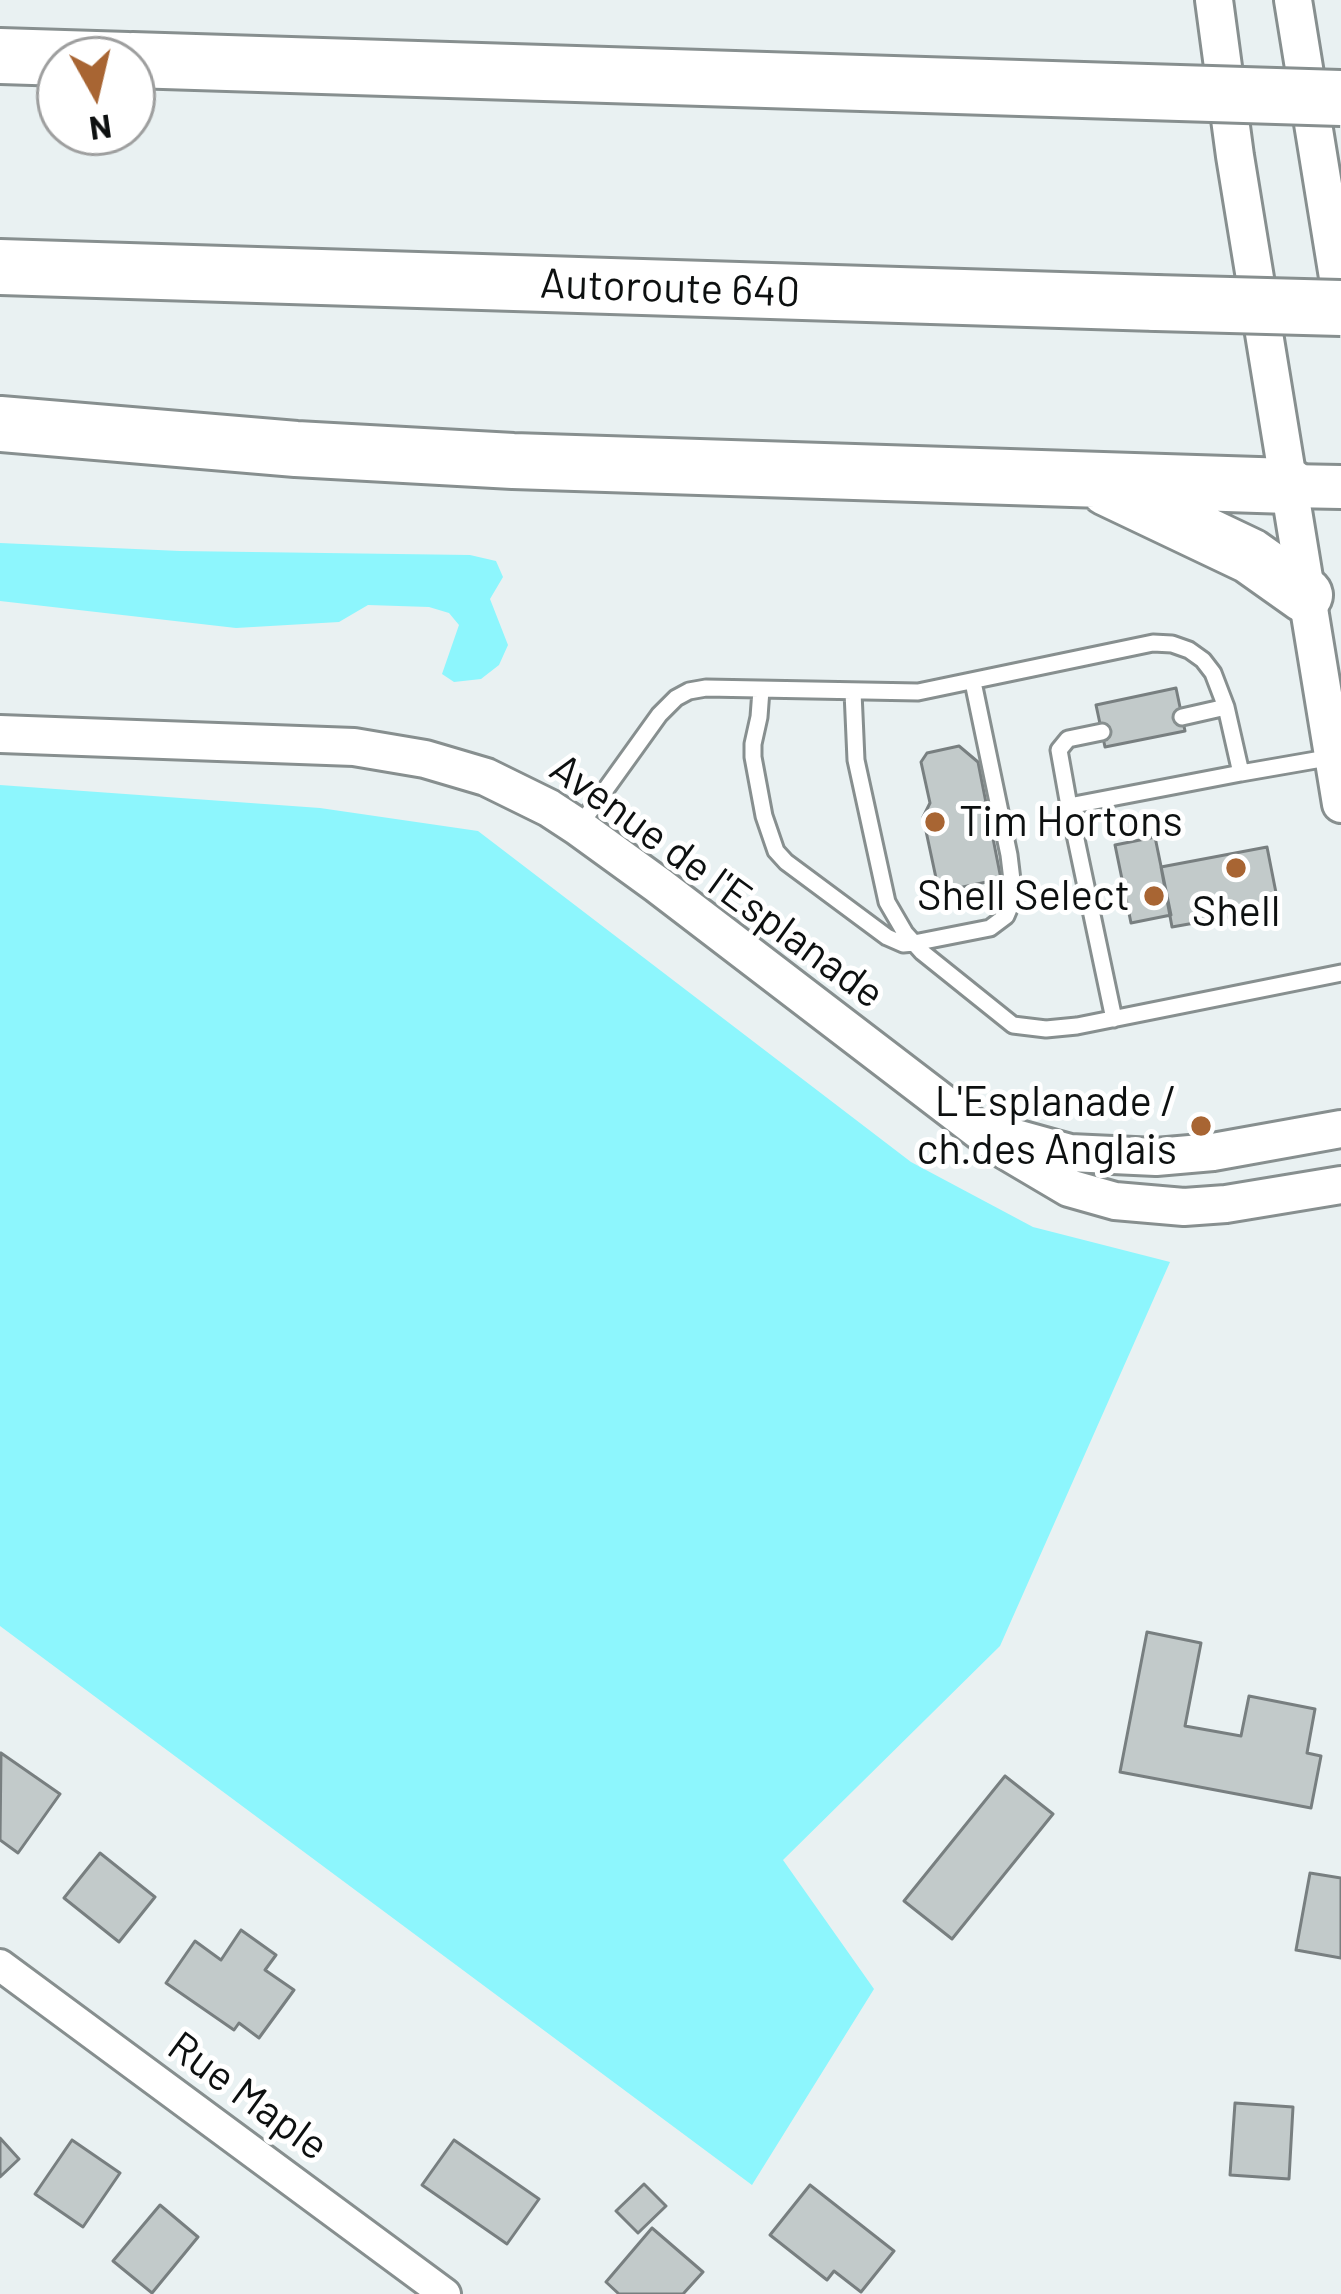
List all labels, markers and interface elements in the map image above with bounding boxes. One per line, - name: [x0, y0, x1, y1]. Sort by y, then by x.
- north arrow: [36, 36, 156, 156]
- text: N: [87, 107, 114, 150]
- street label: Autoroute 640: [539, 258, 801, 318]
- street label: Avenue de l'Esplanade: [540, 743, 894, 1019]
- place label: Tim Hortons: [959, 797, 1183, 847]
- marker: Tim Hortons: [922, 809, 948, 835]
- marker: Shell: [1223, 855, 1249, 881]
- place label: Shell Select: [917, 871, 1130, 921]
- marker: Shell Select: [1141, 883, 1167, 909]
- place label: Shell: [1192, 887, 1280, 937]
- place label: L'Esplanade / ch.des Anglais: [916, 1077, 1177, 1176]
- marker: L'Esplanade / ch.des Anglais: [1188, 1113, 1214, 1139]
- street label: Rue Maple: [158, 2021, 338, 2171]

